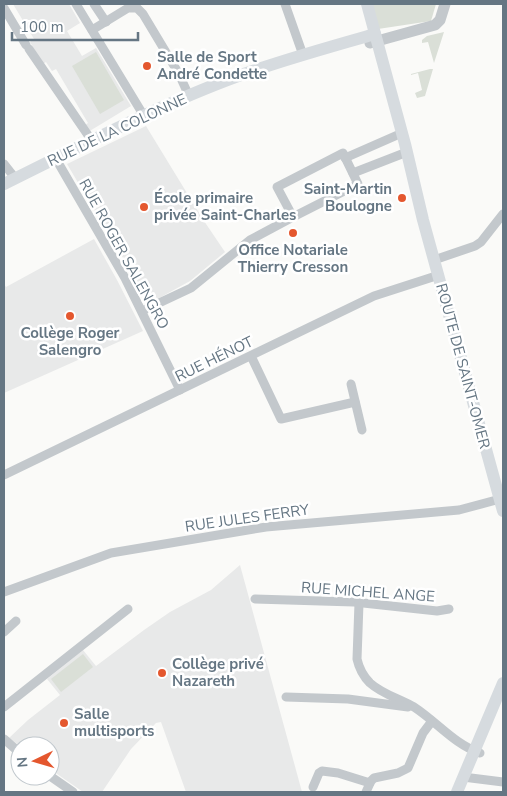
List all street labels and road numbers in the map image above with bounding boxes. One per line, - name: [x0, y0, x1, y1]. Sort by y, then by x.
- street label: RUE DE LA COLONNE: [44, 89, 190, 171]
- street label: RUE ROGER SALENGRO: [74, 175, 174, 333]
- street label: ROUTE DE SAINT-OMER: [431, 281, 495, 451]
- street label: RUE HÉNOT: [172, 331, 256, 387]
- street label: RUE JULES FERRY: [184, 499, 311, 537]
- street label: RUE MICHEL ANGE: [300, 577, 436, 607]

